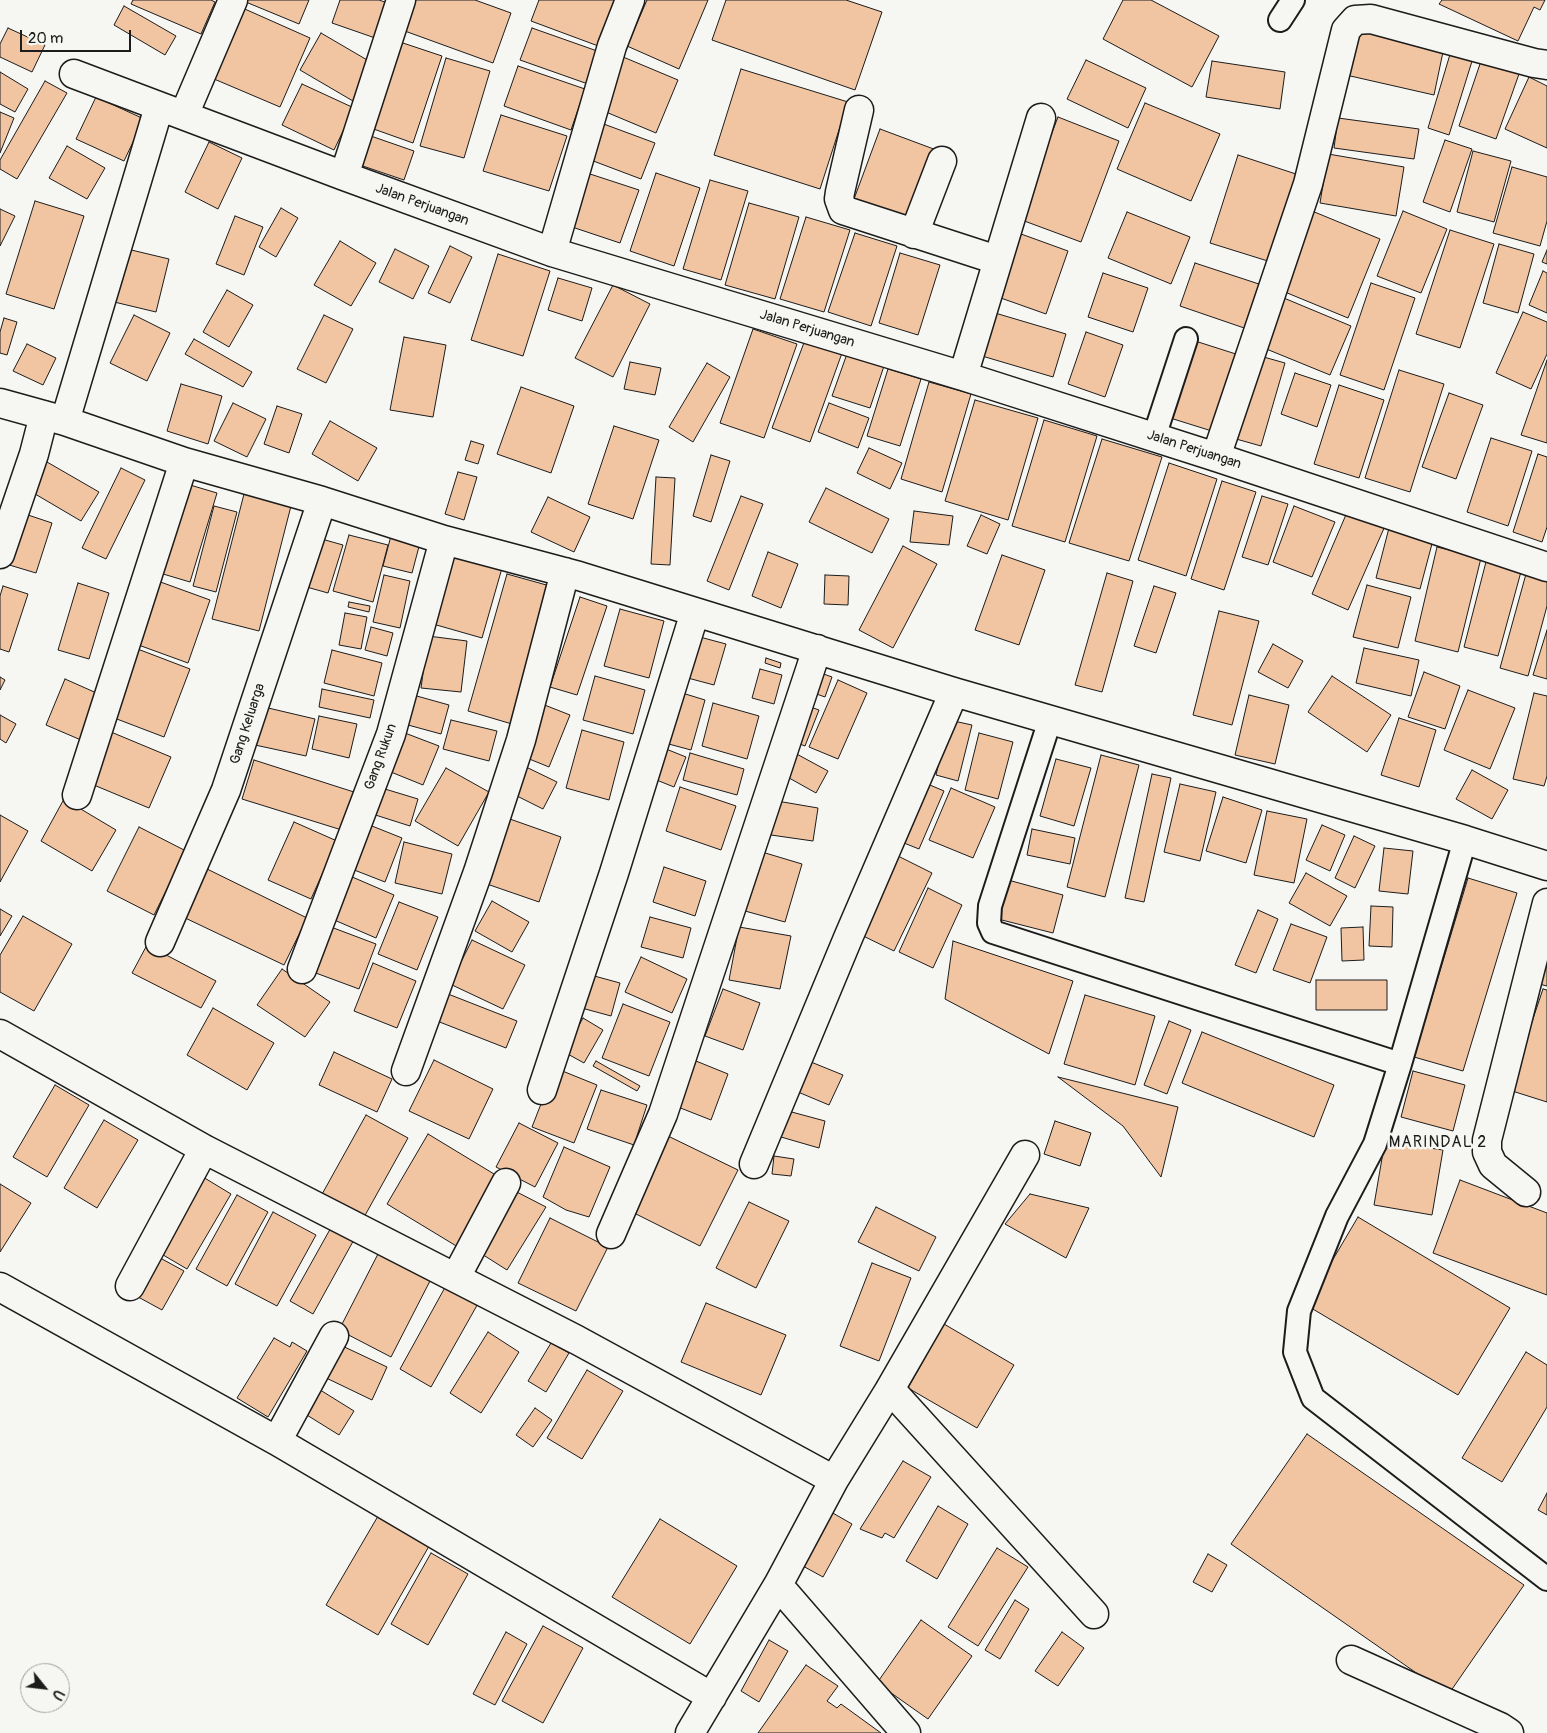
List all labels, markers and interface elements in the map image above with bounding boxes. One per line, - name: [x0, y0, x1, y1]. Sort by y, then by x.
- scale bar: [22, 20, 134, 52]
- text: 20 m: [28, 29, 63, 48]
- street label: Jalan Perjuangan: [373, 180, 471, 230]
- street label: Jalan Perjuangan: [758, 307, 856, 351]
- street label: Jalan Perjuangan: [1145, 427, 1243, 473]
- street label: Gang Keluarga: [227, 681, 269, 767]
- street label: Gang Rukun: [361, 722, 401, 792]
- district label: MARINDAL 2: [1388, 1133, 1488, 1153]
- north arrow: [20, 1663, 70, 1713]
- text: U: [48, 1687, 67, 1703]

